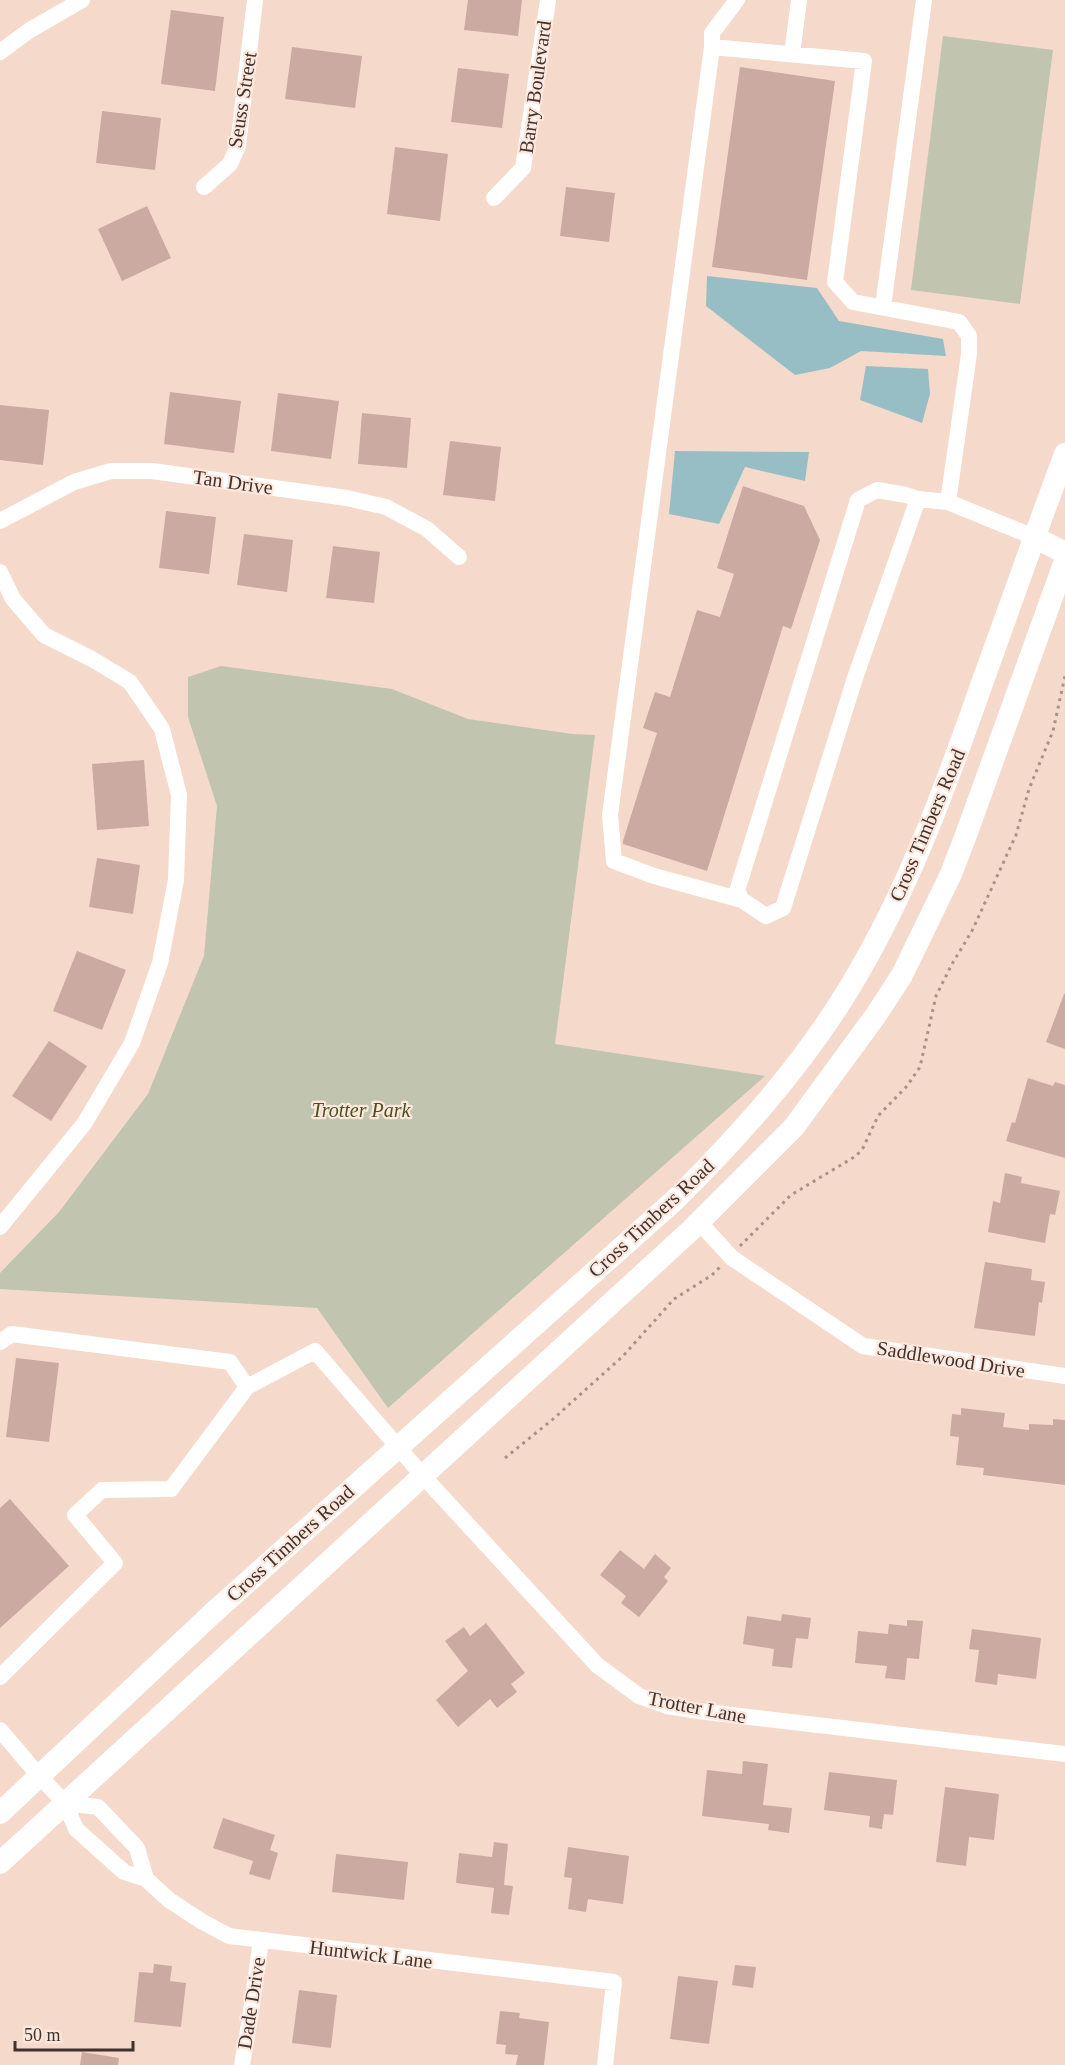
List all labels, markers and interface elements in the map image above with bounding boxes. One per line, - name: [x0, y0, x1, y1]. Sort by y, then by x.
- street label: Barry Boulevard: [515, 19, 556, 155]
- street label: Seuss Street: [224, 50, 261, 150]
- street label: Tan Drive: [192, 466, 274, 498]
- street label: Cross Timbers Road: [885, 746, 969, 904]
- park label: Trotter Park: [312, 1099, 411, 1121]
- street label: Cross Timbers Road: [584, 1154, 718, 1282]
- street label: Saddlewood Drive: [875, 1336, 1027, 1382]
- street label: Cross Timbers Road: [222, 1480, 358, 1606]
- street label: Trotter Lane: [646, 1687, 748, 1727]
- street label: Huntwick Lane: [308, 1936, 434, 1972]
- street label: Dade Drive: [233, 1955, 269, 2051]
- scale bar: [15, 2014, 134, 2052]
- text: 50 m: [24, 2025, 61, 2045]

